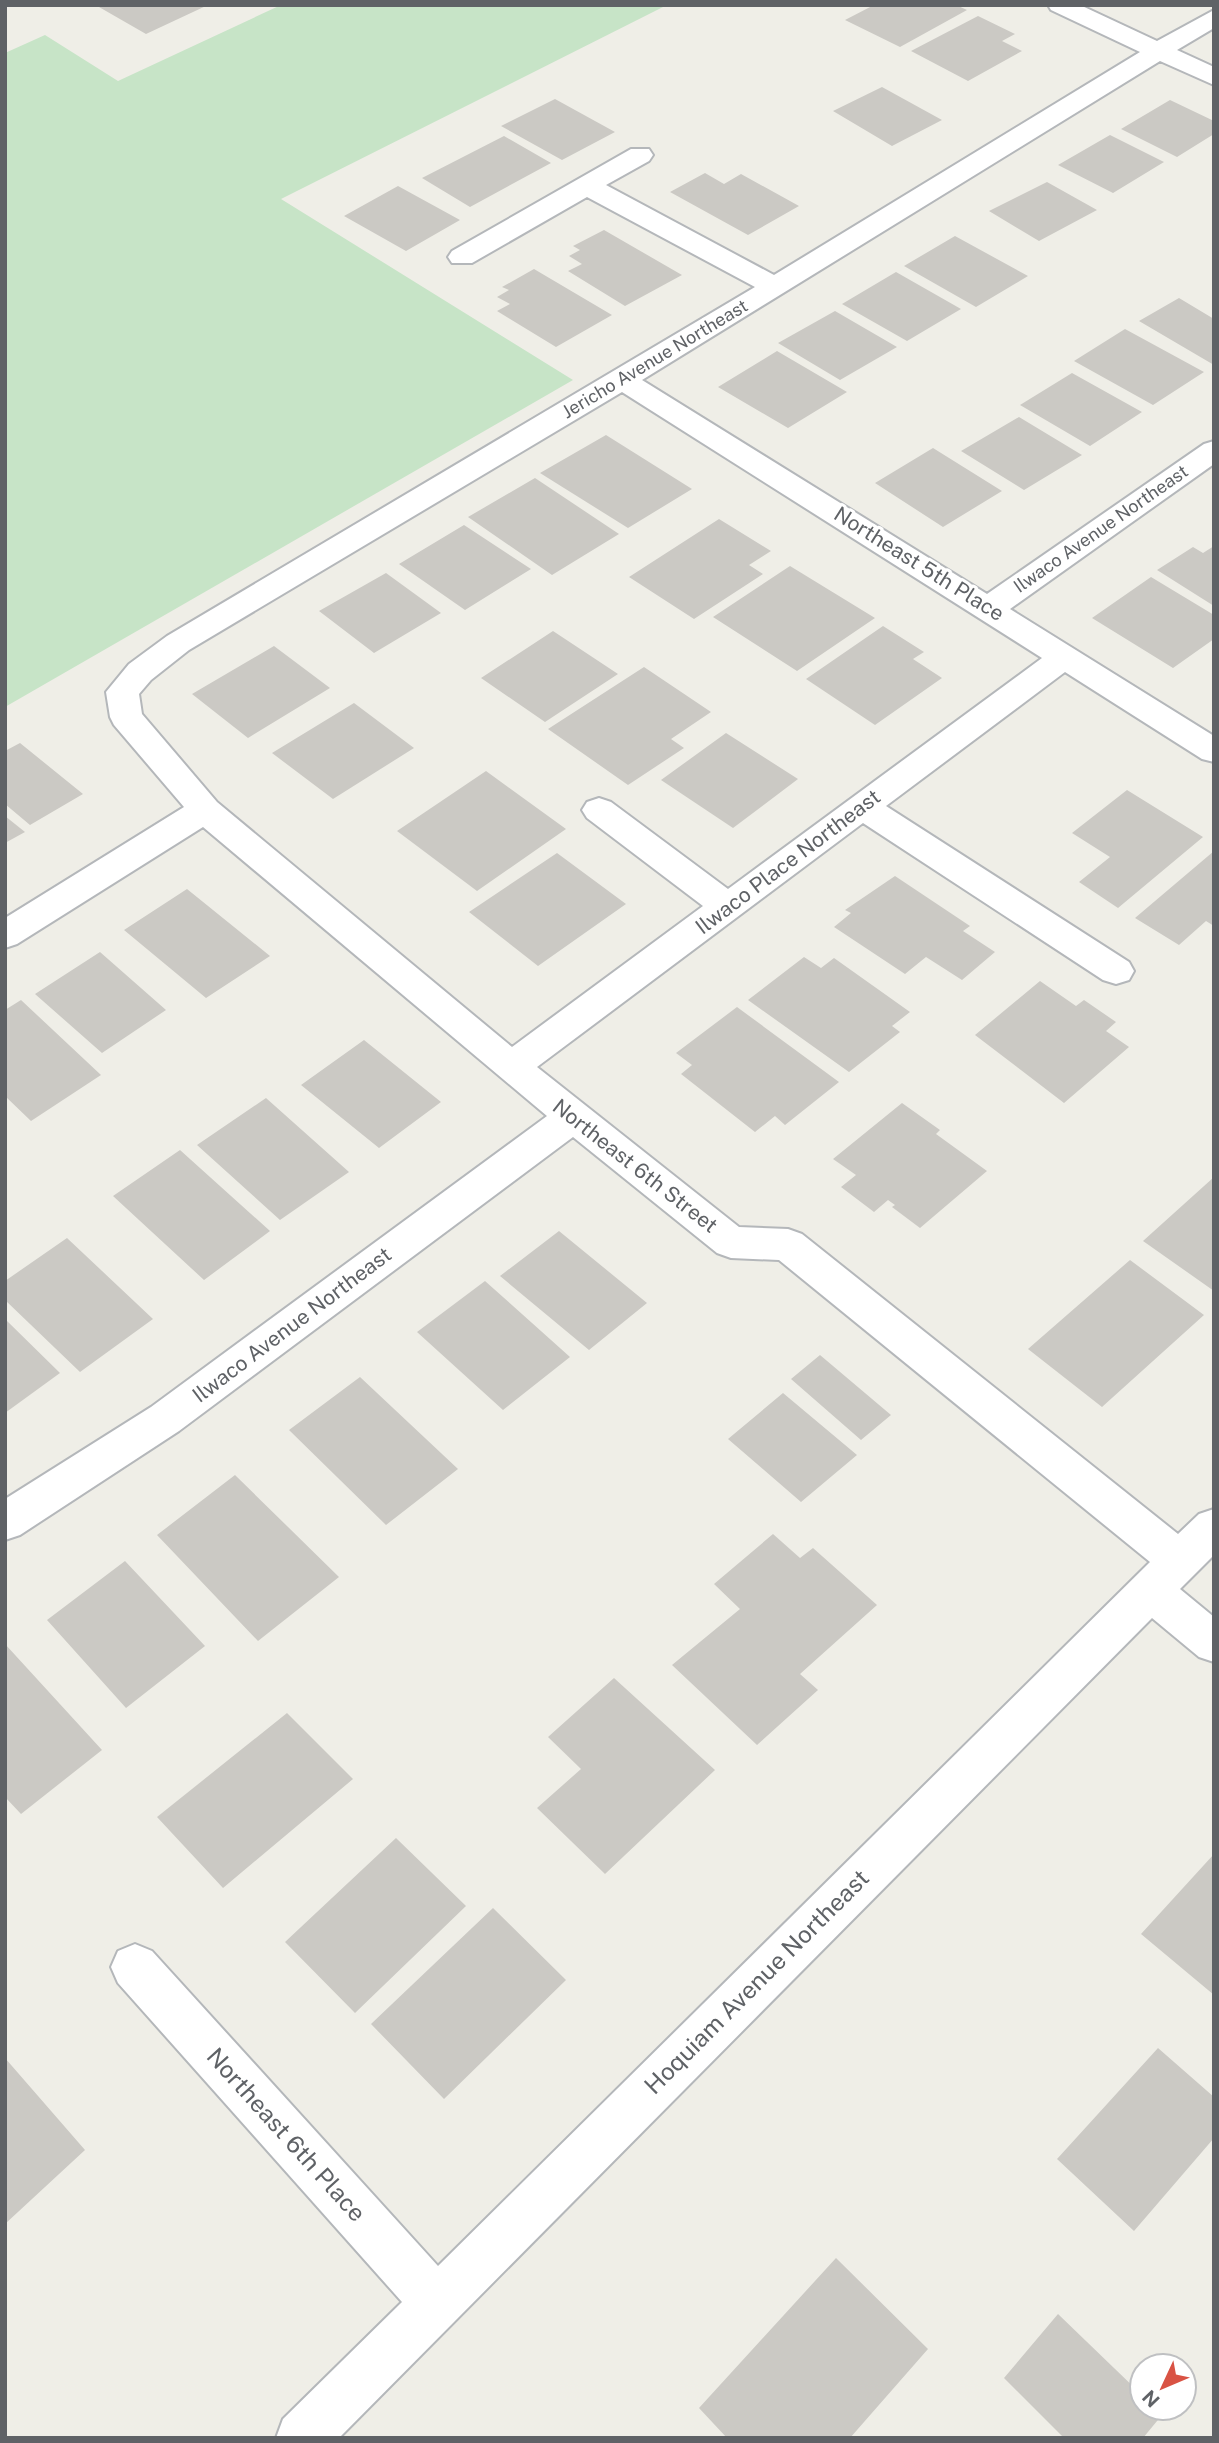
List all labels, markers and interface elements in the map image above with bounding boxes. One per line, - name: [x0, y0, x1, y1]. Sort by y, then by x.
- street label: Jericho Avenue Northeast: [558, 295, 751, 422]
- street label: Ilwaco Avenue Northeast: [1010, 460, 1192, 597]
- street label: Northeast 5th Place: [830, 501, 1009, 626]
- street label: Ilwaco Place Northeast: [690, 784, 885, 939]
- street label: Northeast 6th Street: [548, 1093, 723, 1238]
- street label: Ilwaco Avenue Northeast: [187, 1242, 396, 1408]
- street label: Hoquiam Avenue Northeast: [638, 1863, 874, 2099]
- street label: Northeast 6th Place: [202, 2042, 372, 2227]
- north arrow: [1128, 2352, 1198, 2422]
- text: N: [1138, 2386, 1164, 2412]

